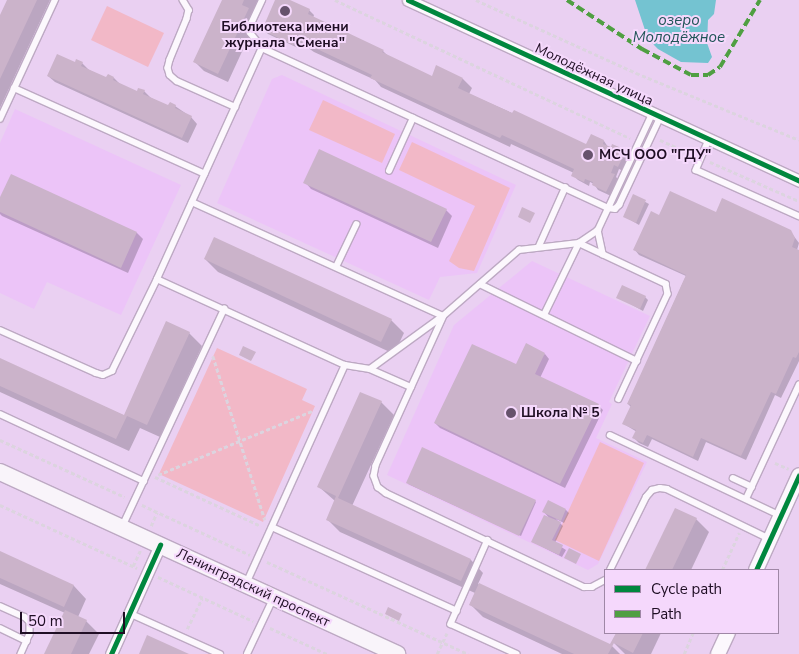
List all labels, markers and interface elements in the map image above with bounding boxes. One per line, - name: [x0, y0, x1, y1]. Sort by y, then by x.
- marker: Библиотека имени журнала "Смена": [279, 5, 291, 17]
- water label: озеро Молодёжное: [633, 11, 725, 46]
- place label: Библиотека имени журнала "Смена": [221, 19, 349, 52]
- street label: Молодёжная улица: [532, 40, 656, 110]
- place label: МСЧ ООО "ГДУ": [599, 147, 711, 163]
- marker: МСЧ ООО "ГДУ": [581, 148, 595, 162]
- place label: Школа № 5: [521, 405, 600, 421]
- marker: Школа № 5: [505, 407, 517, 419]
- street label: Ленинградский проспект: [174, 545, 332, 631]
- legend: [604, 569, 779, 634]
- text: Cycle path: [651, 579, 722, 599]
- scale bar: [22, 602, 128, 634]
- text: Path: [651, 604, 682, 624]
- text: 50 m: [28, 611, 63, 631]

